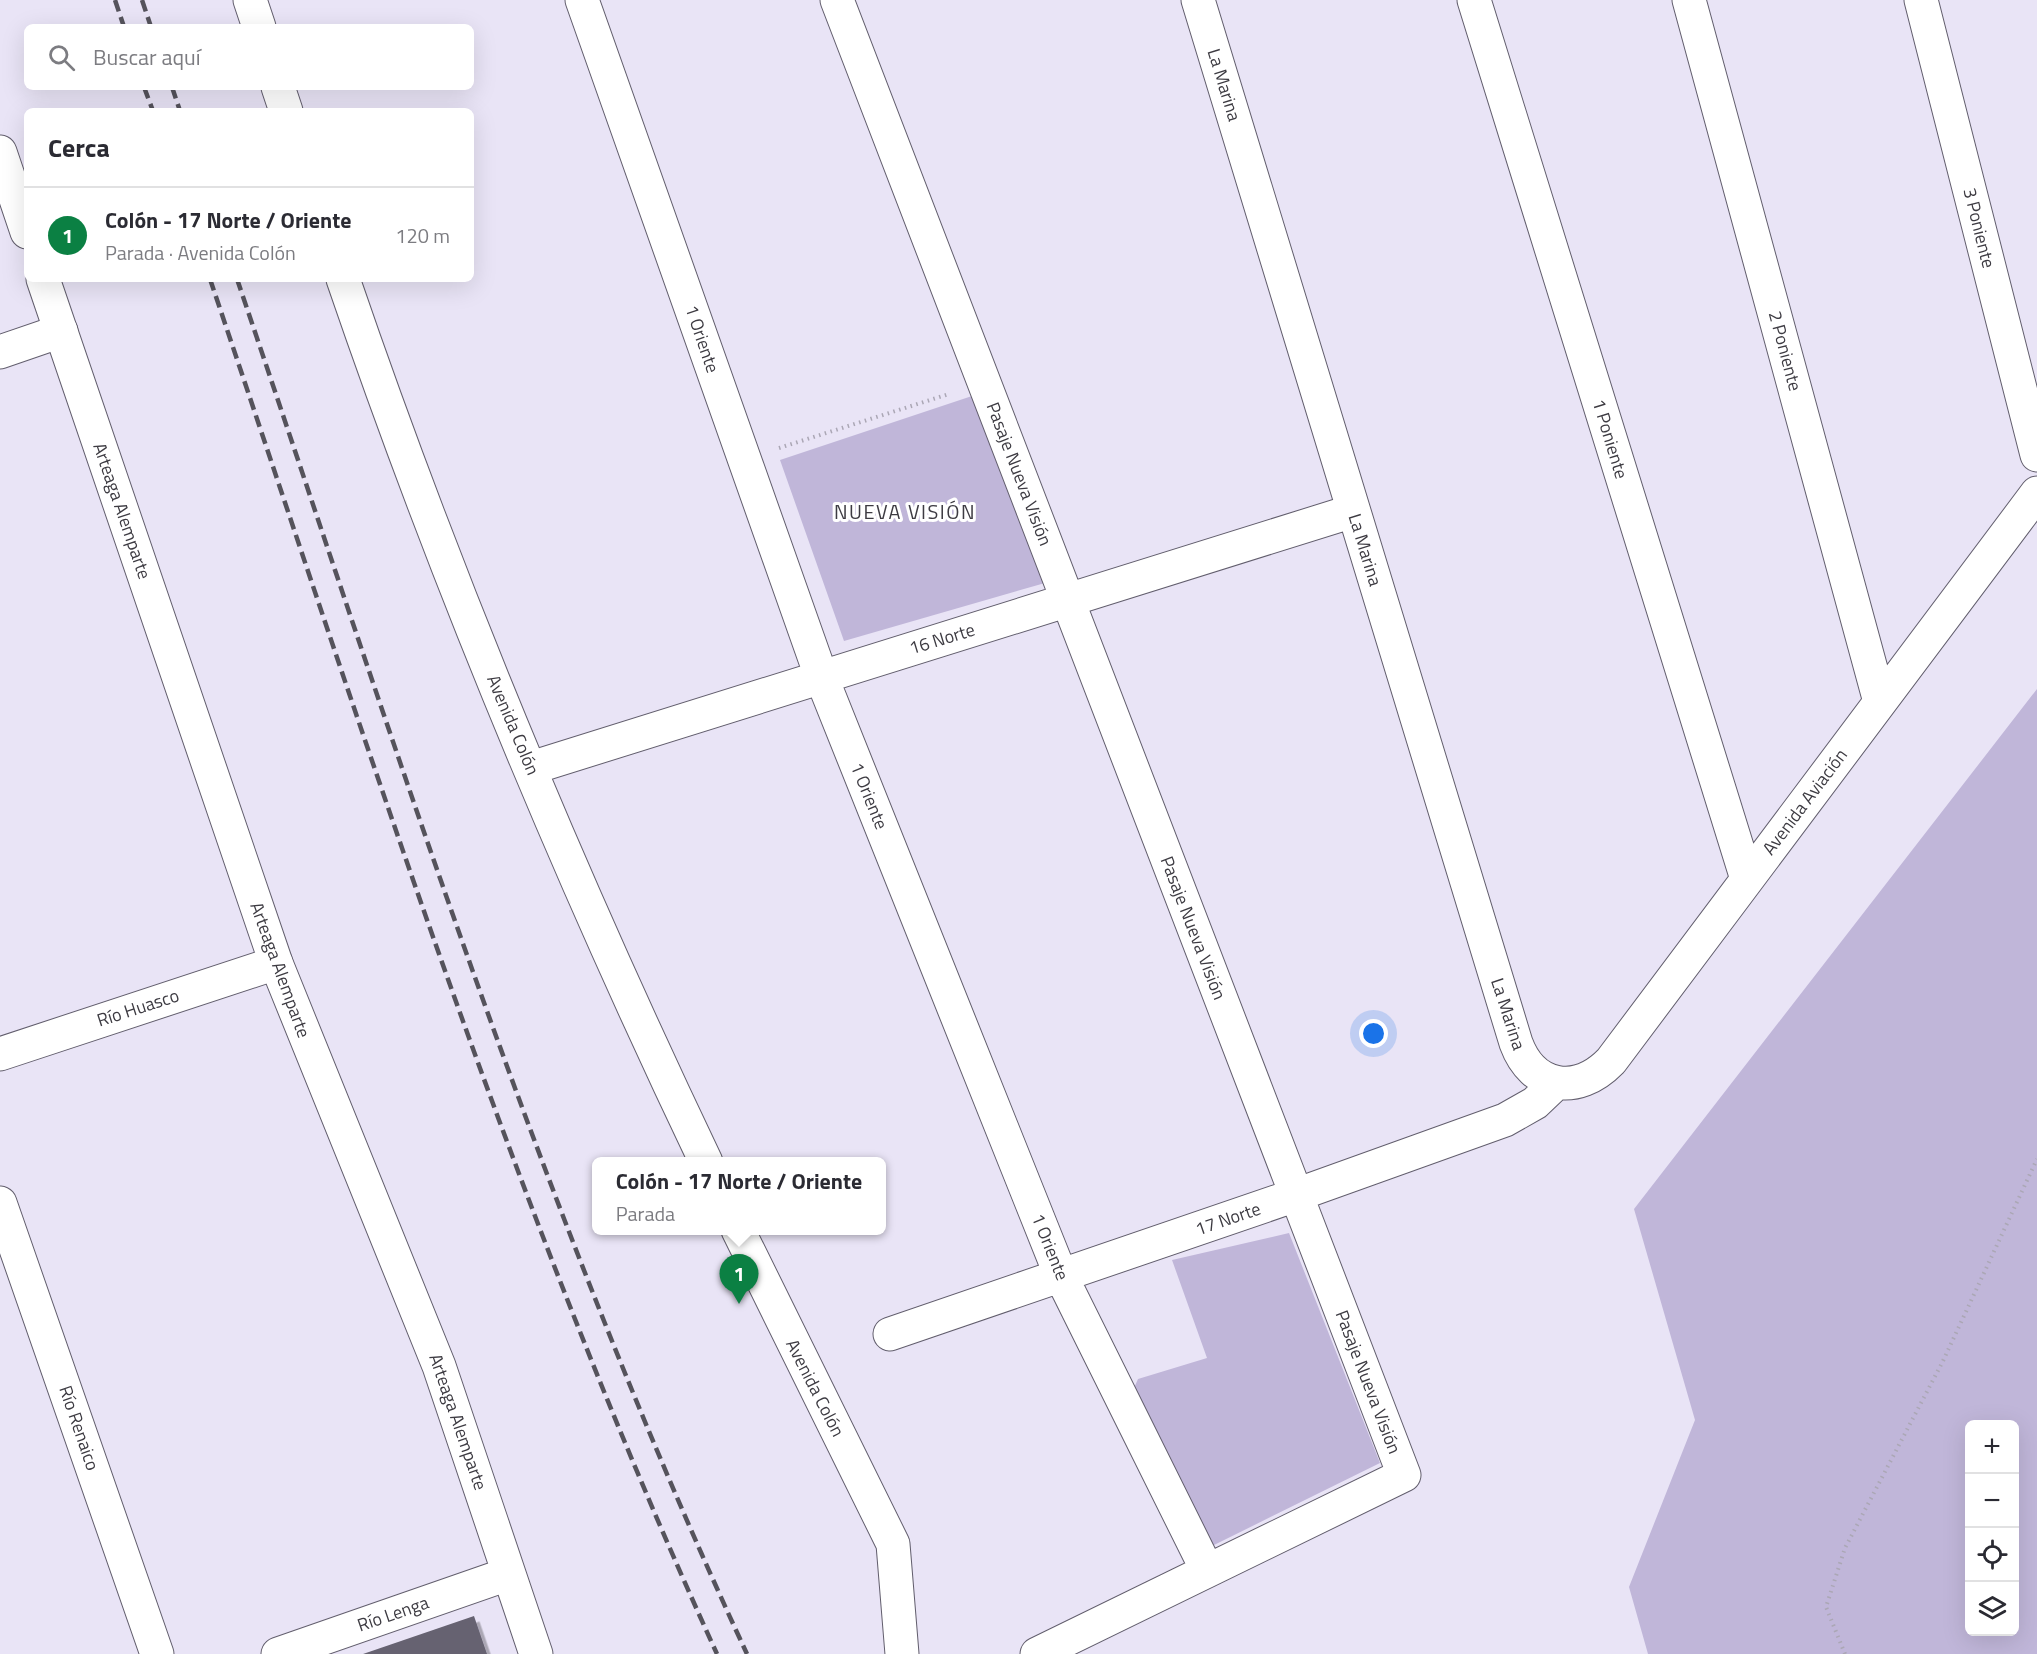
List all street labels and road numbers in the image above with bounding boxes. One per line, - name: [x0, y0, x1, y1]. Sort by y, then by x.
- street label: La Marina: [1201, 45, 1248, 124]
- street label: 3 Poniente: [1956, 185, 2002, 271]
- street label: 1 Oriente: [678, 301, 727, 376]
- street label: 2 Poniente: [1762, 308, 1809, 394]
- street label: 1 Poniente: [1586, 396, 1635, 482]
- street label: Pasaje Nueva Visión: [980, 398, 1059, 550]
- street label: Arteaga Alemparte: [86, 439, 158, 583]
- street label: La Marina: [1342, 510, 1389, 589]
- street label: 16 Norte: [906, 616, 978, 661]
- street label: Avenida Colón: [480, 670, 547, 779]
- street label: Avenida Aviación: [1756, 743, 1854, 861]
- street label: 1 Oriente: [844, 758, 895, 833]
- street label: Pasaje Nueva Visión: [1154, 852, 1233, 1004]
- street label: Arteaga Alemparte: [243, 898, 318, 1042]
- street label: La Marina: [1484, 974, 1533, 1053]
- street label: Río Huasco: [93, 982, 182, 1033]
- street label: 17 Norte: [1192, 1195, 1264, 1242]
- street label: 1 Oriente: [1025, 1209, 1076, 1284]
- street label: Pasaje Nueva Visión: [1329, 1306, 1408, 1458]
- street label: Avenida Colón: [779, 1334, 852, 1441]
- street label: Arteaga Alemparte: [422, 1350, 494, 1494]
- street label: Río Renaico: [52, 1382, 107, 1474]
- street label: Río Lenga: [353, 1589, 432, 1638]

